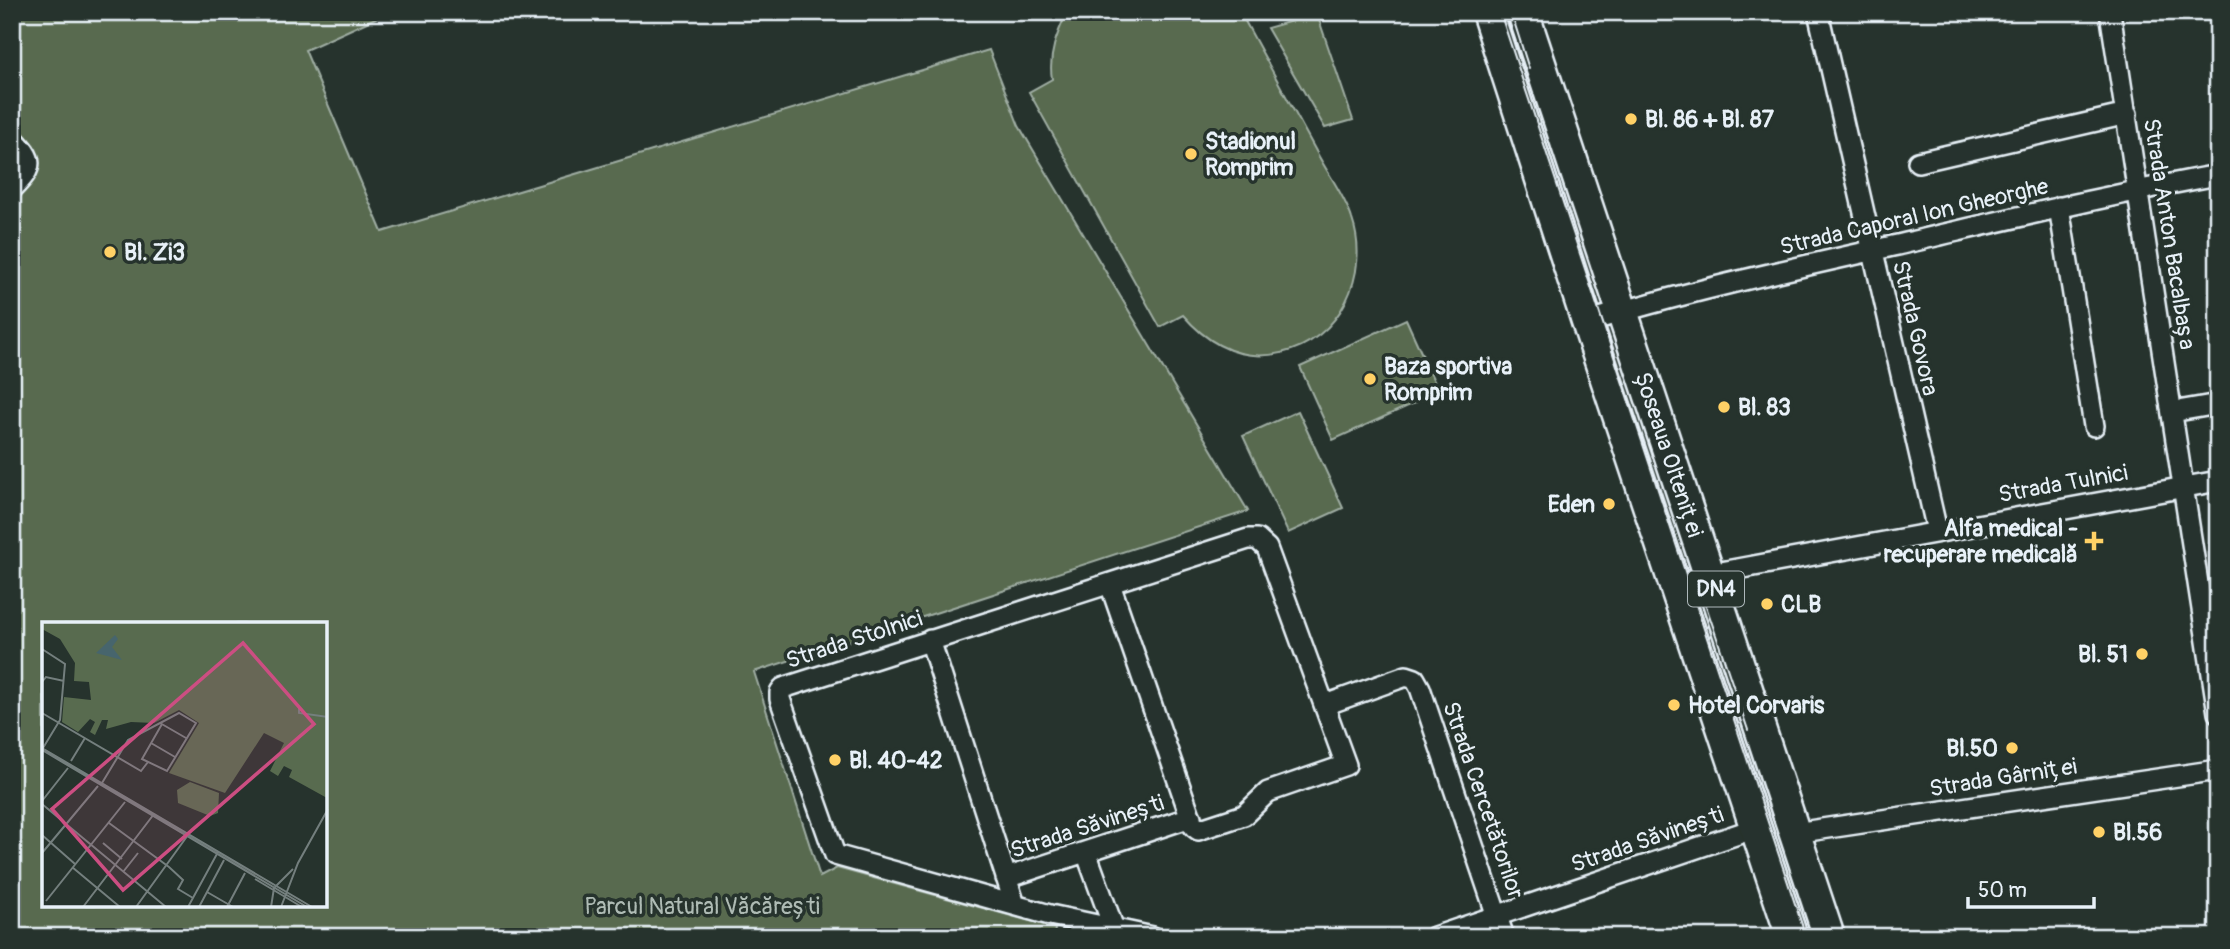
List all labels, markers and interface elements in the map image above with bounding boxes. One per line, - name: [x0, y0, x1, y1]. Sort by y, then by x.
- place label: Bl. 86 + Bl. 87: [1645, 105, 1775, 134]
- marker: Bl. 86 + Bl. 87: [1623, 111, 1639, 127]
- street label: Strada Anton Bacalbașa: [2137, 116, 2202, 352]
- place label: Stadionul Romprim: [1205, 127, 1296, 182]
- marker: Stadionul Romprim: [1183, 146, 1199, 162]
- street label: Strada Caporal Ion Gheorghe: [1777, 171, 2052, 261]
- place label: Bl. Zi3: [124, 238, 185, 267]
- marker: Bl. Zi3: [102, 244, 118, 260]
- street label: Strada Govora: [1886, 258, 1945, 398]
- place label: Baza sportiva Romprim: [1384, 352, 1512, 407]
- street label: Șoseaua Olteniței: [1628, 368, 1710, 541]
- marker: Baza sportiva Romprim: [1362, 371, 1378, 387]
- place label: Bl. 83: [1738, 393, 1791, 422]
- marker: Bl. 83: [1716, 399, 1732, 415]
- street label: Strada Tulnici: [1996, 458, 2130, 509]
- place label: Eden: [1548, 490, 1595, 519]
- marker: Eden: [1601, 496, 1617, 512]
- place label: Alfa medical - recuperare medicală: [1884, 514, 2078, 569]
- marker: Alfa medical - recuperare medicală: [2084, 531, 2104, 551]
- road number: DN4: [1688, 572, 1744, 606]
- place label: CLB: [1781, 590, 1821, 619]
- marker: CLB: [1759, 596, 1775, 612]
- street label: Strada Stolnici: [782, 604, 926, 675]
- inset map: [42, 622, 327, 907]
- place label: Bl. 51: [2078, 640, 2128, 669]
- marker: Bl. 51: [2134, 646, 2150, 662]
- place label: Hotel Corvaris: [1688, 691, 1825, 720]
- marker: Hotel Corvaris: [1666, 697, 1682, 713]
- street label: Strada Cercetătorilor: [1436, 698, 1531, 902]
- place label: Bl.50: [1946, 734, 1998, 763]
- marker: Bl.50: [2004, 740, 2020, 756]
- place label: Bl. 40-42: [849, 746, 943, 775]
- marker: Bl. 40-42: [827, 752, 843, 768]
- street label: Strada Gârniței: [1927, 752, 2079, 803]
- street label: Strada Săvinești: [1007, 788, 1168, 865]
- street label: Strada Săvinești: [1567, 800, 1727, 879]
- place label: Bl.56: [2113, 818, 2162, 847]
- marker: Bl.56: [2091, 824, 2107, 840]
- scale bar: [1968, 865, 2094, 909]
- text: 50 m: [1978, 877, 2027, 904]
- park label: Parcul Natural Văcărești: [584, 892, 820, 921]

